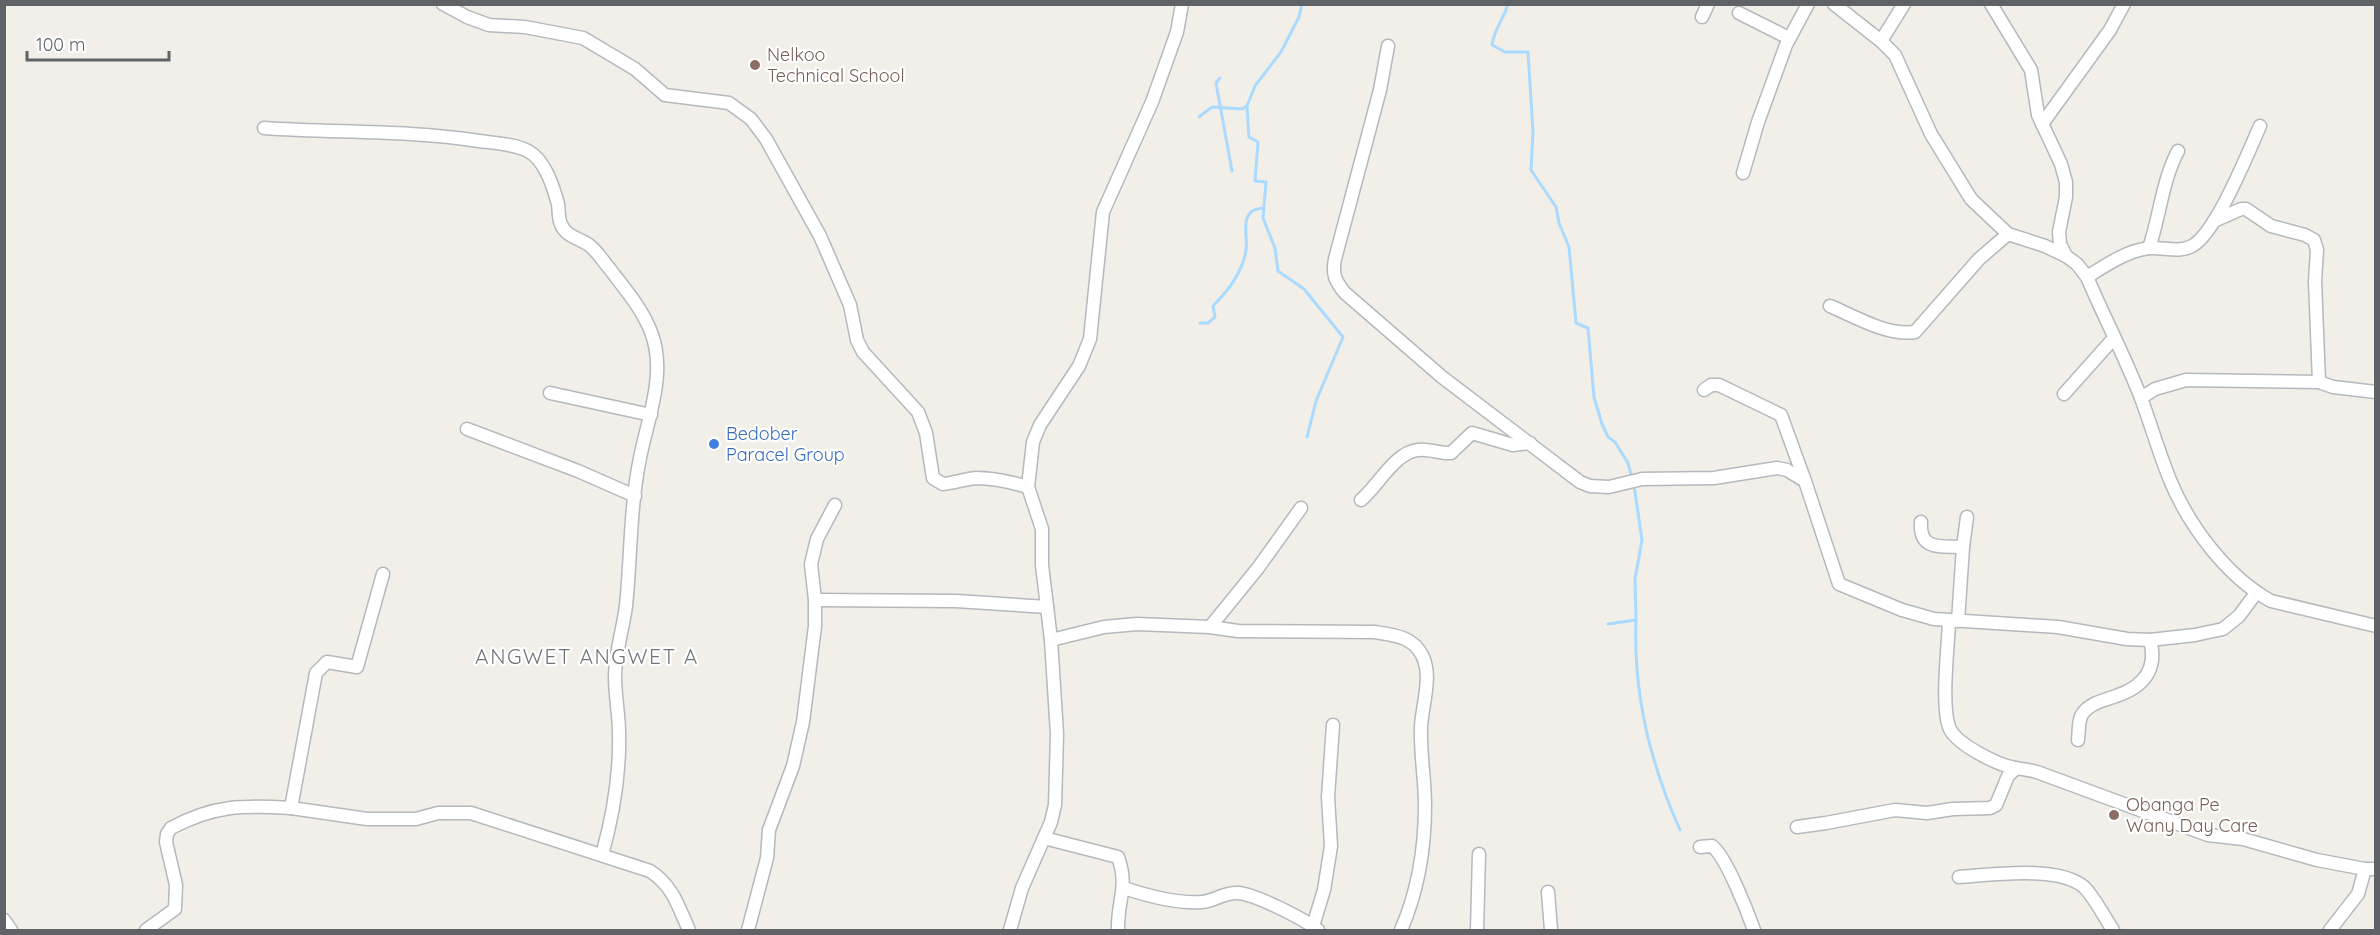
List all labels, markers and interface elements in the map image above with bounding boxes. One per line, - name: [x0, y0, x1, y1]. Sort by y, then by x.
- scale bar: [27, 24, 170, 62]
- text: 100 m: [36, 33, 85, 56]
- place label: Nelkoo Technical School: [767, 43, 905, 87]
- marker: Nelkoo Technical School: [748, 58, 762, 72]
- place label: Bedober Paracel Group: [726, 422, 845, 466]
- marker: Bedober Paracel Group: [707, 437, 721, 451]
- district label: ANGWET ANGWET A: [475, 643, 699, 669]
- place label: Obanga Pe Wany Day Care: [2126, 793, 2258, 837]
- marker: Obanga Pe Wany Day Care: [2107, 808, 2121, 822]

